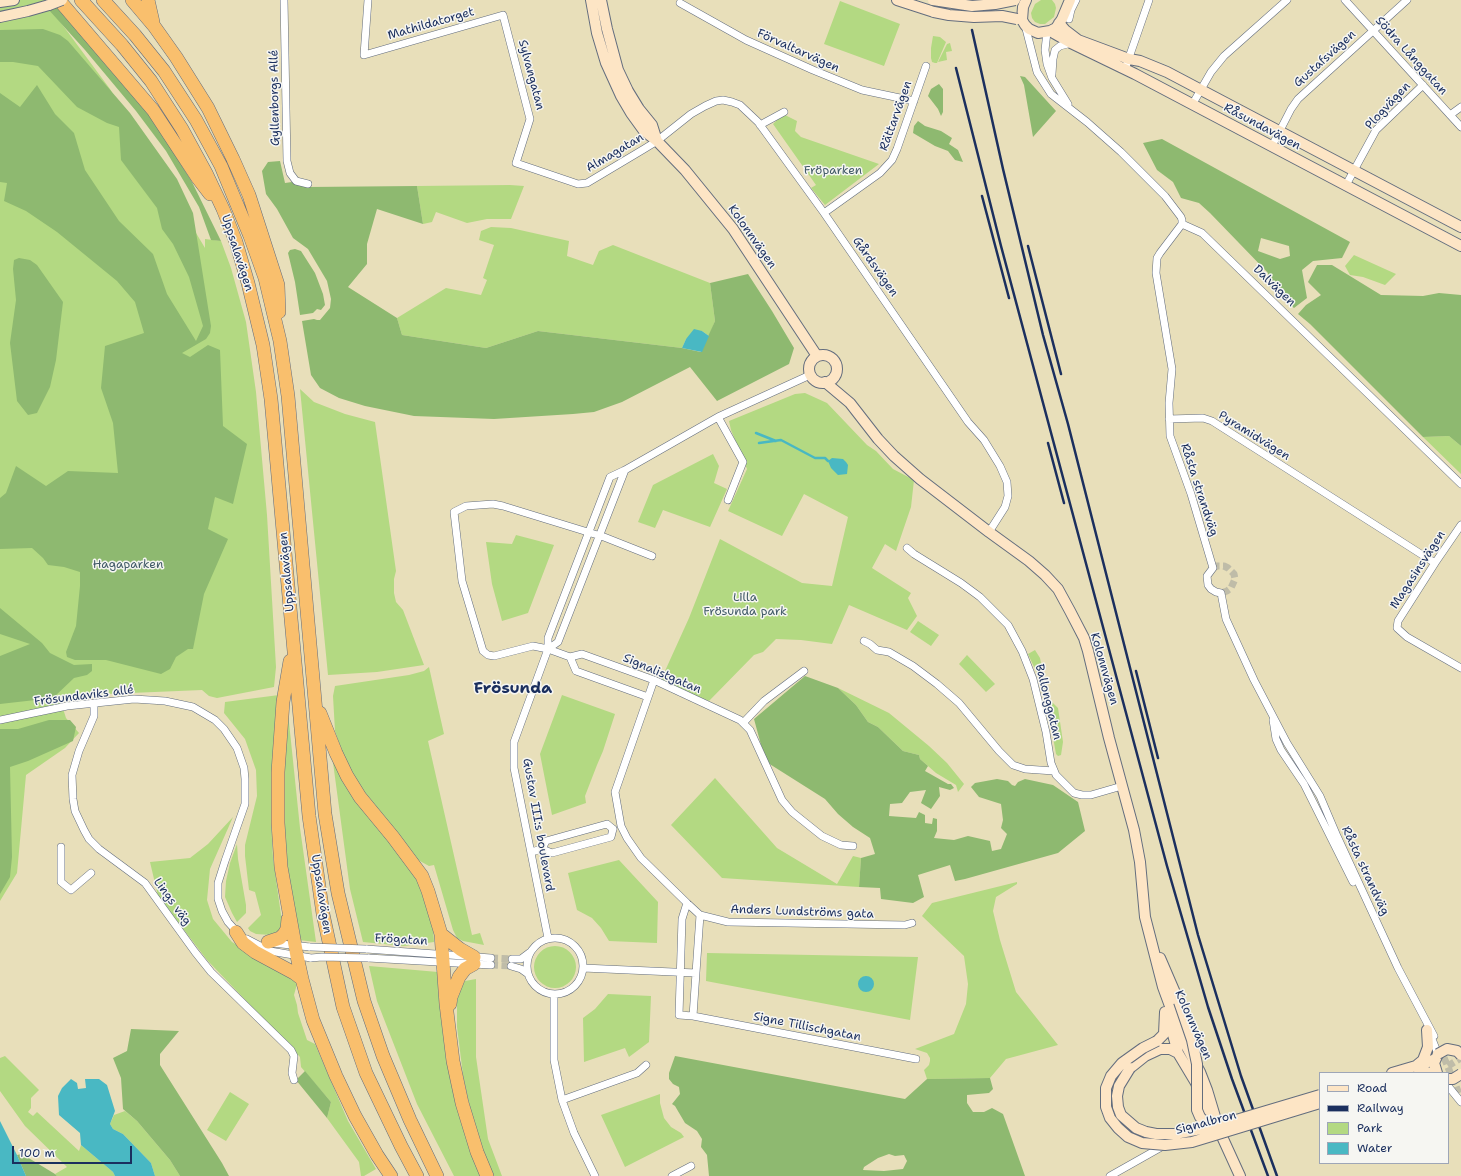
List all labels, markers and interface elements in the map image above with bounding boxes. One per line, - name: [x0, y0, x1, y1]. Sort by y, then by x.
- street label: Mathildatorget: [386, 5, 476, 43]
- street label: Södra Långgatan: [1372, 14, 1450, 98]
- street label: Förvaltarvägen: [754, 26, 842, 76]
- street label: Gustafsvägen: [1291, 27, 1359, 91]
- street label: Sylvangatan: [515, 38, 547, 112]
- street label: Gyllenborgs Allé: [267, 50, 283, 146]
- street label: Rättarvägen: [877, 79, 915, 153]
- street label: Plogvägen: [1362, 79, 1414, 133]
- street label: Råsundavägen: [1221, 101, 1303, 153]
- street label: Almagatan: [584, 130, 646, 176]
- park label: Fröparken: [804, 164, 862, 178]
- street label: Kolonnvägen: [725, 202, 779, 272]
- street label: Uppsalavägen: [218, 213, 256, 293]
- street label: Gårdsvägen: [849, 234, 901, 300]
- street label: Dalvägen: [1250, 262, 1298, 310]
- street label: Pyramidvägen: [1216, 408, 1292, 464]
- street label: Råsta strandväg: [1177, 442, 1221, 538]
- street label: Magasinsvägen: [1387, 528, 1449, 612]
- street label: Uppsalavägen: [276, 532, 298, 612]
- park label: Hagaparken: [93, 558, 163, 572]
- park label: Lilla Frösunda park: [703, 591, 787, 619]
- street label: Kolonnvägen: [1087, 631, 1121, 707]
- street label: Signalistgatan: [621, 651, 703, 697]
- street label: Ballonggatan: [1032, 663, 1064, 741]
- district label: Frösunda: [474, 679, 552, 699]
- street label: Frösundaviks allé: [33, 683, 135, 709]
- street label: Gustav III:s boulevard: [519, 757, 557, 893]
- street label: Råsta strandväg: [1338, 824, 1392, 918]
- street label: Uppsalavägen: [308, 853, 334, 935]
- street label: Lings väg: [150, 876, 194, 928]
- street label: Anders Lundströms gata: [730, 902, 874, 922]
- street label: Frögatan: [374, 931, 428, 949]
- street label: Kolonnvägen: [1171, 988, 1215, 1062]
- street label: Signe Tillischgatan: [752, 1009, 862, 1045]
- legend: [1319, 1072, 1449, 1164]
- text: Road: [1357, 1080, 1387, 1096]
- text: Railway: [1357, 1100, 1404, 1116]
- street label: Signalbron: [1174, 1108, 1238, 1138]
- text: Park: [1357, 1120, 1383, 1136]
- scale bar: [14, 1138, 134, 1164]
- text: Water: [1357, 1140, 1392, 1156]
- text: 100 m: [19, 1145, 55, 1161]

